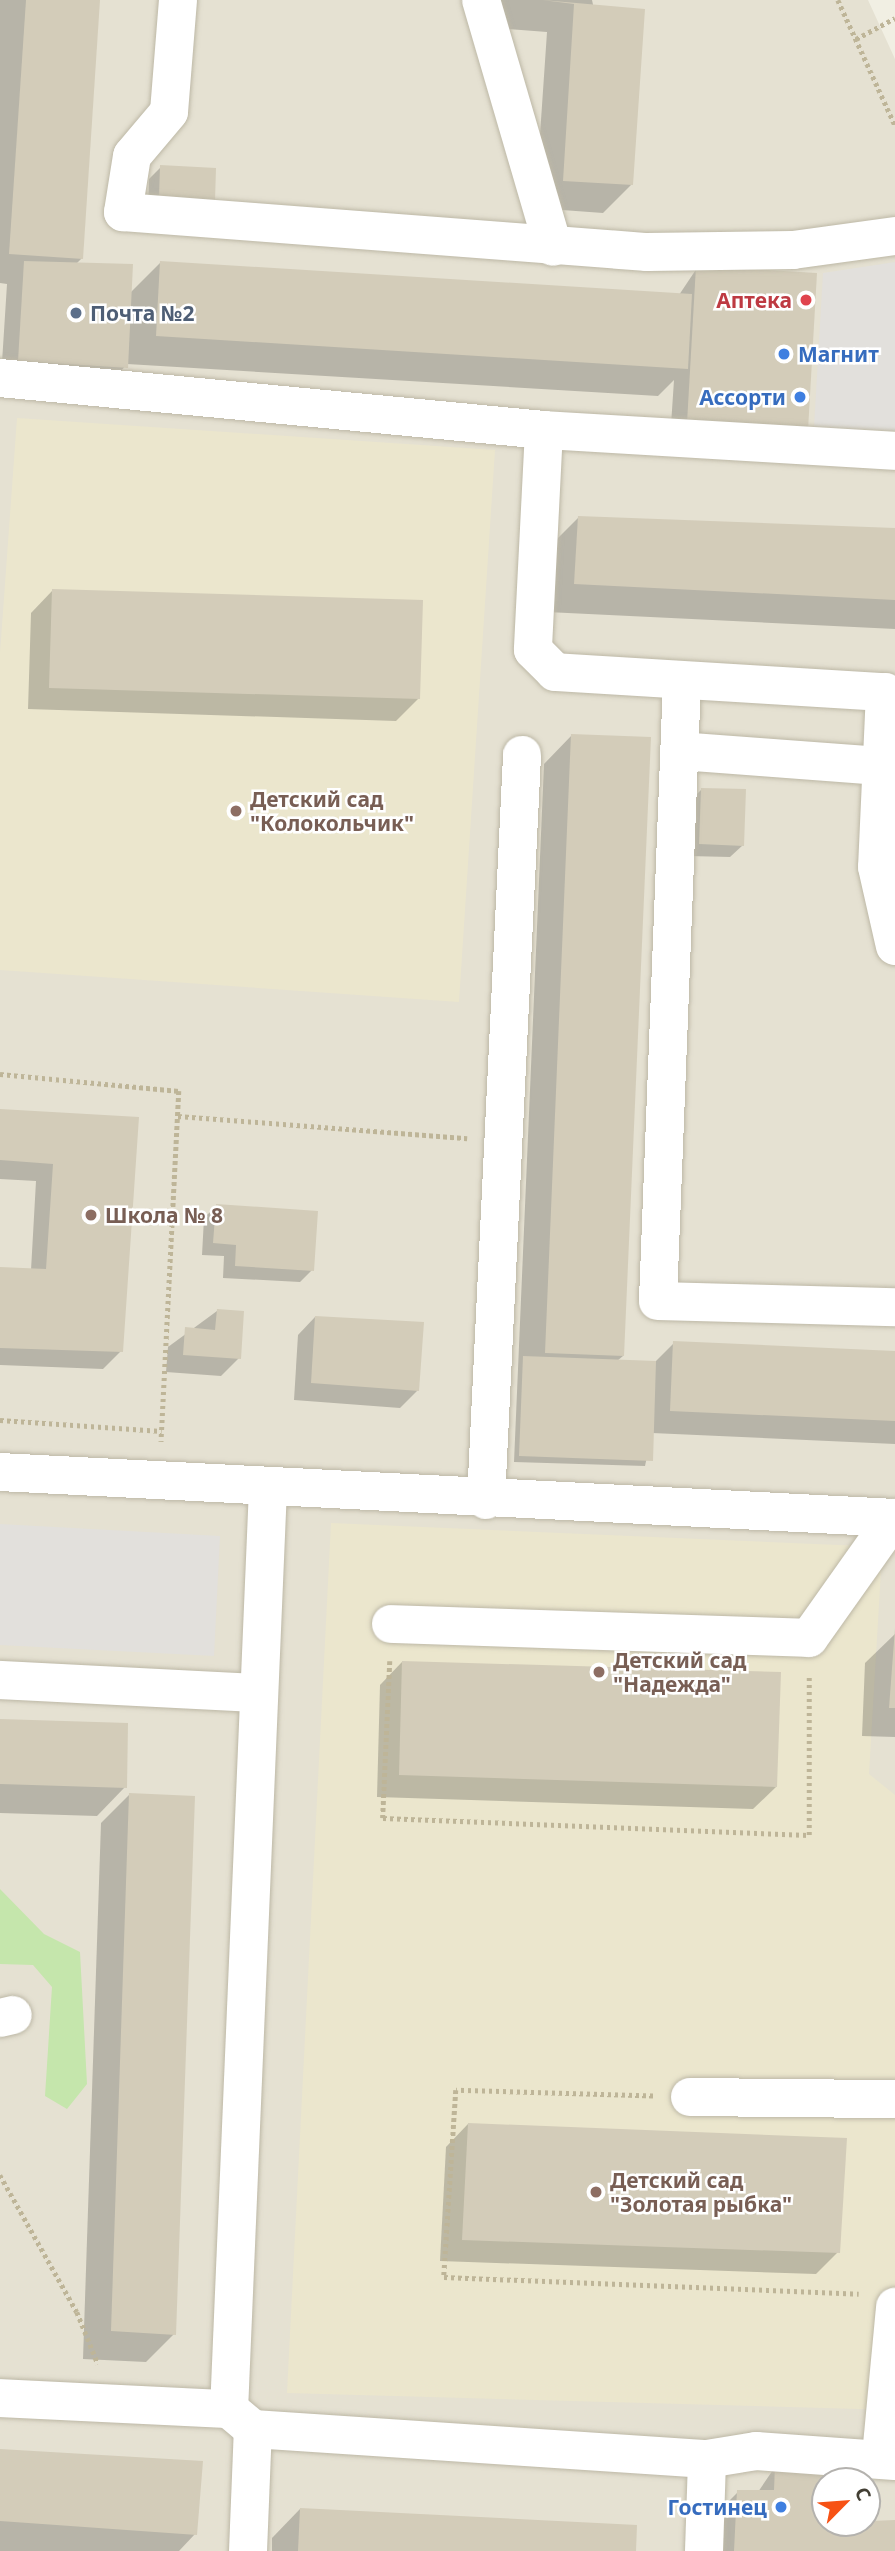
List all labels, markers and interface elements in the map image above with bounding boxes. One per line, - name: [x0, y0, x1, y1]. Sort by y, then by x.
- place label: Аптека: [716, 287, 792, 313]
- marker: Аптека: [798, 292, 814, 308]
- place label: Почта №2: [90, 300, 194, 326]
- marker: Почта №2: [68, 305, 84, 321]
- place label: Магнит: [798, 341, 879, 367]
- marker: Магнит: [776, 346, 792, 362]
- place label: Ассорти: [699, 384, 786, 410]
- marker: Ассорти: [792, 389, 808, 405]
- place label: Детский сад "Колокольчик": [250, 786, 414, 836]
- marker: Детский сад "Колокольчик": [228, 803, 244, 819]
- place label: Школа № 8: [105, 1202, 223, 1228]
- marker: Школа № 8: [83, 1207, 99, 1223]
- place label: Детский сад "Надежда": [613, 1647, 746, 1697]
- marker: Детский сад "Надежда": [591, 1664, 607, 1680]
- place label: Детский сад "Золотая рыбка": [610, 2167, 792, 2217]
- marker: Детский сад "Золотая рыбка": [588, 2184, 604, 2200]
- north arrow: [811, 2467, 881, 2537]
- text: С: [849, 2483, 878, 2505]
- place label: Гостинец: [668, 2494, 767, 2520]
- marker: Гостинец: [773, 2499, 789, 2515]

